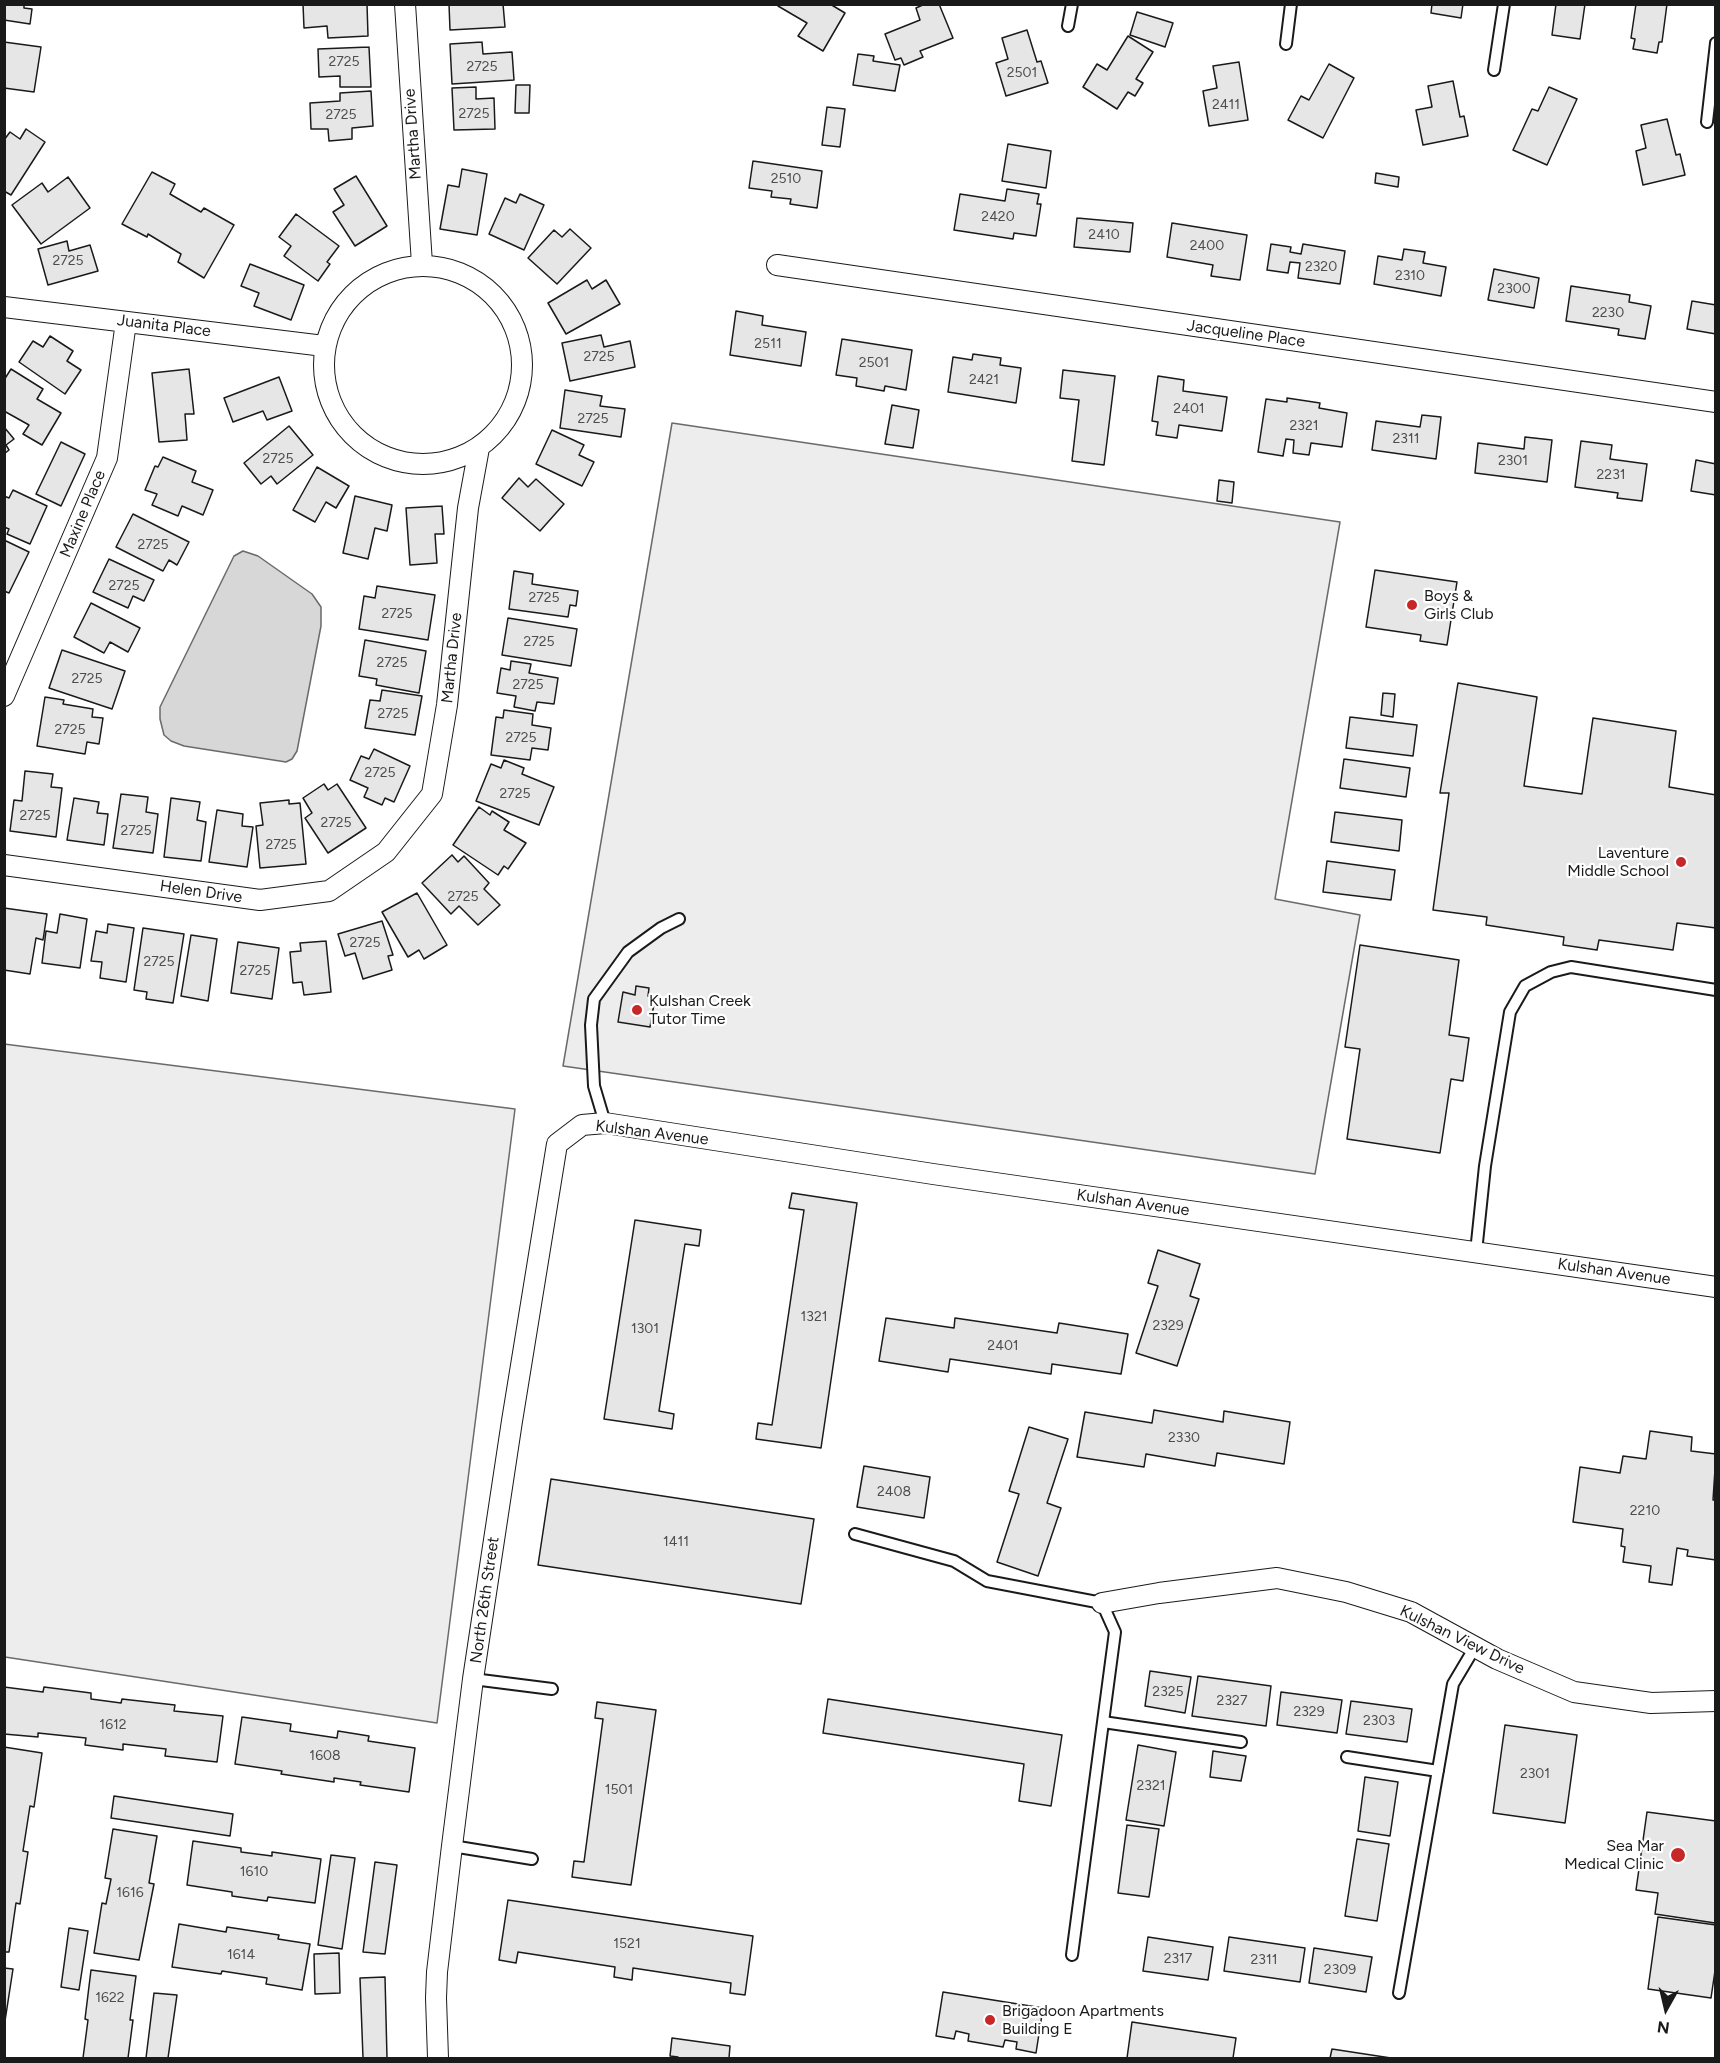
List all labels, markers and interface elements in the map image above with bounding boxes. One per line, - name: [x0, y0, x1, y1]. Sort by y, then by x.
- house number: 2725: [328, 54, 360, 70]
- house number: 2725: [466, 59, 498, 75]
- house number: 2501: [1007, 65, 1037, 81]
- street label: Martha Drive: [400, 88, 426, 180]
- house number: 2411: [1212, 97, 1240, 113]
- house number: 2725: [458, 106, 490, 122]
- house number: 2725: [325, 107, 357, 123]
- house number: 2510: [771, 171, 801, 187]
- house number: 2420: [981, 209, 1015, 225]
- house number: 2410: [1088, 227, 1120, 243]
- house number: 2400: [1190, 238, 1224, 254]
- house number: 2725: [52, 253, 84, 269]
- house number: 2320: [1305, 259, 1337, 275]
- house number: 2310: [1395, 268, 1425, 284]
- house number: 2300: [1497, 281, 1531, 297]
- house number: 2230: [1592, 305, 1624, 321]
- street label: Juanita Place: [116, 311, 212, 341]
- street label: Jacqueline Place: [1186, 316, 1306, 352]
- house number: 2511: [754, 336, 782, 352]
- house number: 2725: [583, 349, 615, 365]
- house number: 2501: [859, 355, 889, 371]
- house number: 2421: [969, 372, 999, 388]
- house number: 2401: [1173, 401, 1205, 417]
- house number: 2725: [577, 411, 609, 427]
- house number: 2321: [1289, 418, 1319, 434]
- house number: 2311: [1392, 431, 1420, 447]
- house number: 2725: [262, 451, 294, 467]
- house number: 2301: [1498, 453, 1528, 469]
- street label: Maxine Place: [56, 467, 110, 561]
- house number: 2231: [1596, 467, 1626, 483]
- house number: 2725: [137, 537, 169, 553]
- house number: 2725: [108, 578, 140, 594]
- place label: Boys & Girls Club: [1424, 586, 1494, 624]
- house number: 2725: [528, 590, 560, 606]
- marker: Boys & Girls Club: [1405, 598, 1419, 612]
- house number: 2725: [381, 606, 413, 622]
- street label: Martha Drive: [438, 612, 466, 704]
- house number: 2725: [523, 634, 555, 650]
- house number: 2725: [376, 655, 408, 671]
- house number: 2725: [71, 671, 103, 687]
- house number: 2725: [512, 677, 544, 693]
- house number: 2725: [377, 706, 409, 722]
- house number: 2725: [54, 722, 86, 738]
- house number: 2725: [505, 730, 537, 746]
- house number: 2725: [364, 765, 396, 781]
- house number: 2725: [499, 786, 531, 802]
- house number: 2725: [19, 808, 51, 824]
- house number: 2725: [320, 815, 352, 831]
- house number: 2725: [120, 823, 152, 839]
- house number: 2725: [265, 837, 297, 853]
- place label: Laventure Middle School: [1567, 843, 1669, 881]
- marker: Laventure Middle School: [1674, 855, 1688, 869]
- street label: Helen Drive: [159, 877, 243, 907]
- house number: 2725: [447, 889, 479, 905]
- house number: 2725: [349, 935, 381, 951]
- house number: 2725: [143, 954, 175, 970]
- house number: 2725: [239, 963, 271, 979]
- place label: Kulshan Creek Tutor Time: [649, 991, 751, 1029]
- marker: Kulshan Creek Tutor Time: [630, 1003, 644, 1017]
- street label: Kulshan Avenue: [594, 1117, 710, 1149]
- street label: Kulshan Avenue: [1075, 1186, 1191, 1220]
- street label: Kulshan Avenue: [1556, 1255, 1672, 1289]
- house number: 1321: [800, 1309, 828, 1325]
- house number: 2329: [1152, 1318, 1184, 1334]
- house number: 1301: [631, 1321, 659, 1337]
- house number: 2401: [987, 1338, 1019, 1354]
- house number: 2330: [1168, 1430, 1200, 1446]
- house number: 2408: [877, 1484, 911, 1500]
- house number: 2210: [1630, 1503, 1660, 1519]
- house number: 1411: [663, 1534, 689, 1550]
- street label: North 26th Street: [467, 1535, 503, 1665]
- street label: Kulshan View Drive: [1396, 1601, 1528, 1679]
- house number: 2325: [1152, 1684, 1184, 1700]
- house number: 2327: [1217, 1693, 1247, 1709]
- house number: 2329: [1293, 1704, 1325, 1720]
- house number: 2303: [1363, 1713, 1395, 1729]
- house number: 1612: [99, 1717, 127, 1733]
- house number: 1608: [309, 1748, 341, 1764]
- house number: 2301: [1520, 1766, 1550, 1782]
- house number: 2321: [1136, 1778, 1166, 1794]
- house number: 1501: [605, 1782, 633, 1798]
- place label: Sea Mar Medical Clinic: [1564, 1836, 1664, 1874]
- marker: Sea Mar Medical Clinic: [1669, 1846, 1687, 1864]
- house number: 1610: [240, 1864, 268, 1880]
- house number: 1616: [116, 1885, 144, 1901]
- house number: 1521: [613, 1936, 641, 1952]
- house number: 1614: [227, 1947, 255, 1963]
- house number: 2317: [1164, 1951, 1192, 1967]
- house number: 2311: [1250, 1952, 1278, 1968]
- house number: 2309: [1324, 1962, 1356, 1978]
- north arrow: [1636, 1979, 1696, 2039]
- house number: 1622: [95, 1990, 125, 2006]
- place label: Brigadoon Apartments Building E: [1002, 2001, 1164, 2039]
- marker: Brigadoon Apartments Building E: [983, 2013, 997, 2027]
- text: N: [1656, 2017, 1671, 2038]

